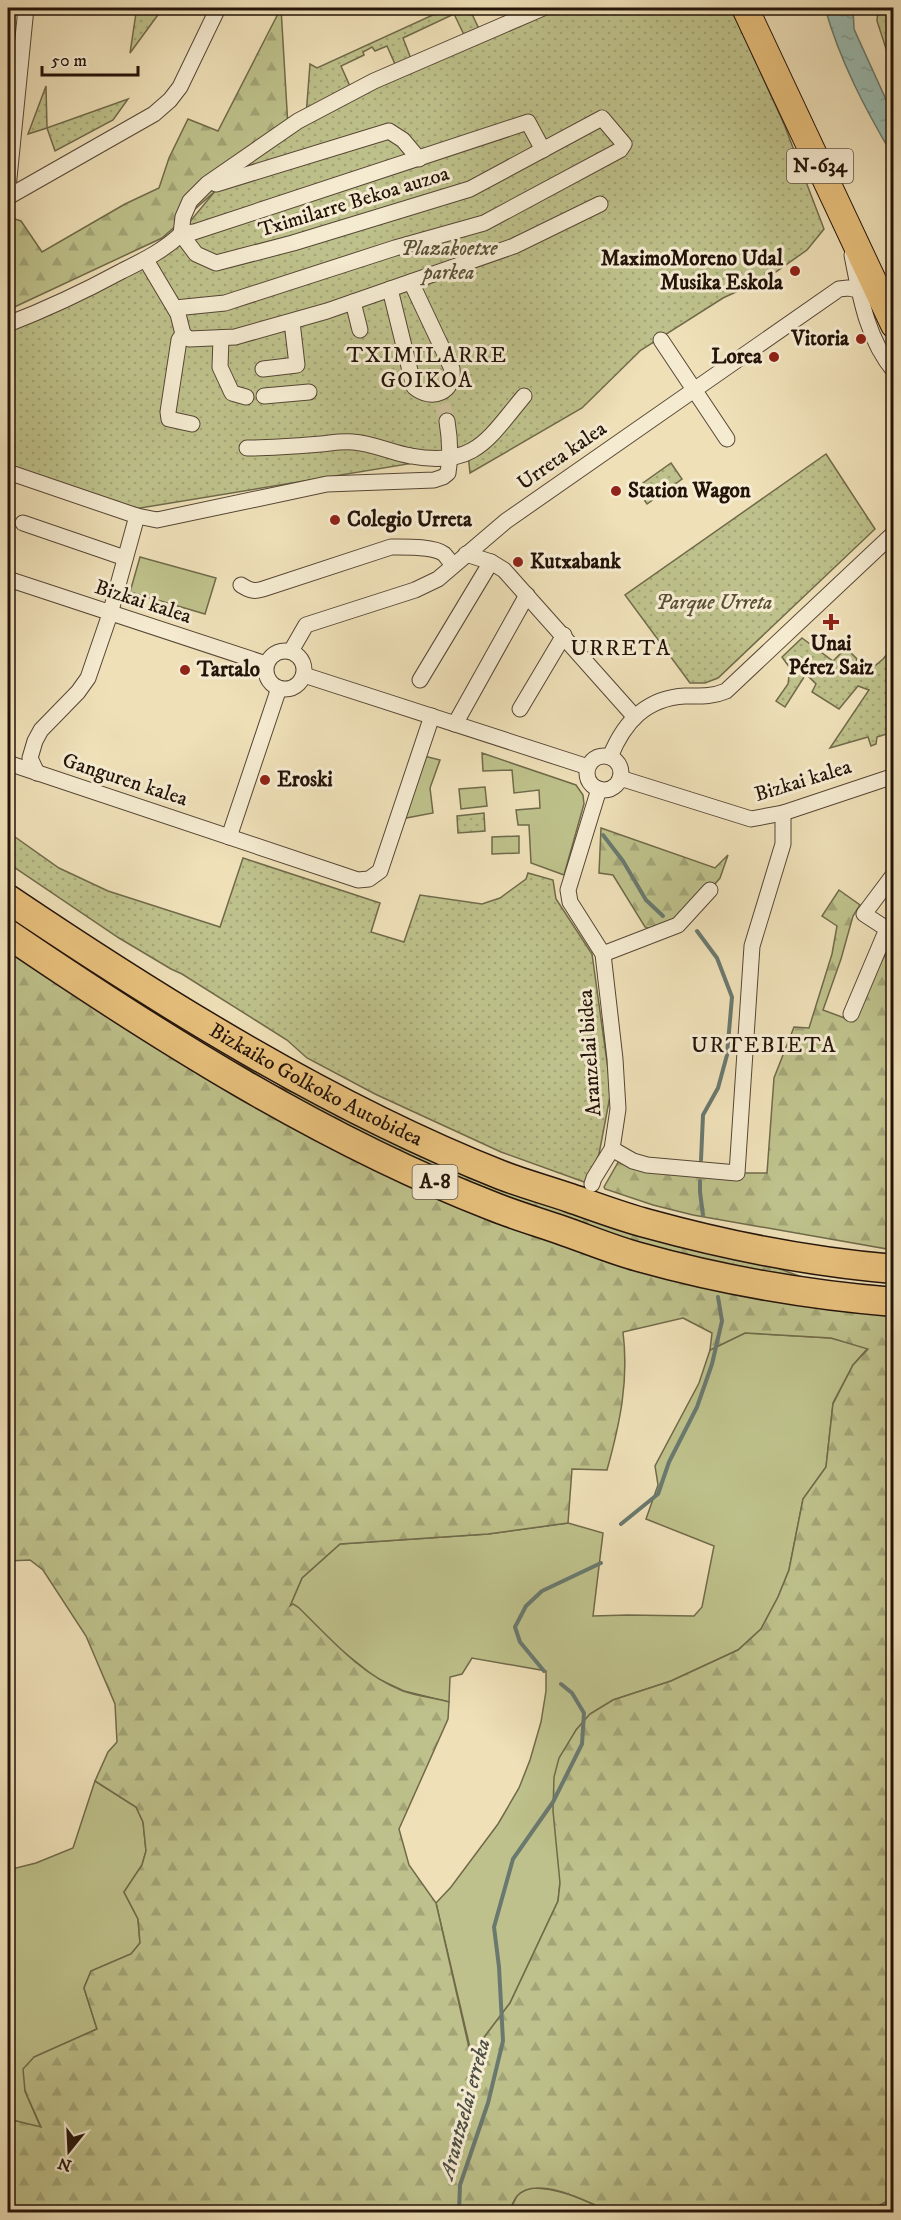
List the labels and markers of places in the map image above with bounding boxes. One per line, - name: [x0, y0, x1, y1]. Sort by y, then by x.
- place label: MaximoMoreno Udal Musika Eskola: [601, 246, 784, 296]
- marker: MaximoMoreno Udal Musika Eskola: [788, 264, 802, 278]
- place label: Vitoria: [791, 326, 850, 352]
- marker: Vitoria: [854, 332, 868, 346]
- place label: Lorea: [711, 344, 763, 370]
- marker: Lorea: [767, 350, 781, 364]
- place label: Station Wagon: [628, 478, 752, 504]
- marker: Station Wagon: [609, 484, 623, 498]
- place label: Colegio Urreta: [347, 507, 473, 533]
- marker: Colegio Urreta: [328, 513, 342, 527]
- place label: Kutxabank: [530, 549, 621, 575]
- marker: Kutxabank: [511, 555, 525, 569]
- marker: Unai Pérez Saiz: [824, 615, 838, 629]
- place label: Unai Pérez Saiz: [788, 631, 874, 681]
- place label: Tartalo: [196, 657, 260, 683]
- marker: Tartalo: [178, 663, 192, 677]
- place label: Eroski: [277, 767, 333, 793]
- marker: Eroski: [258, 773, 272, 787]

